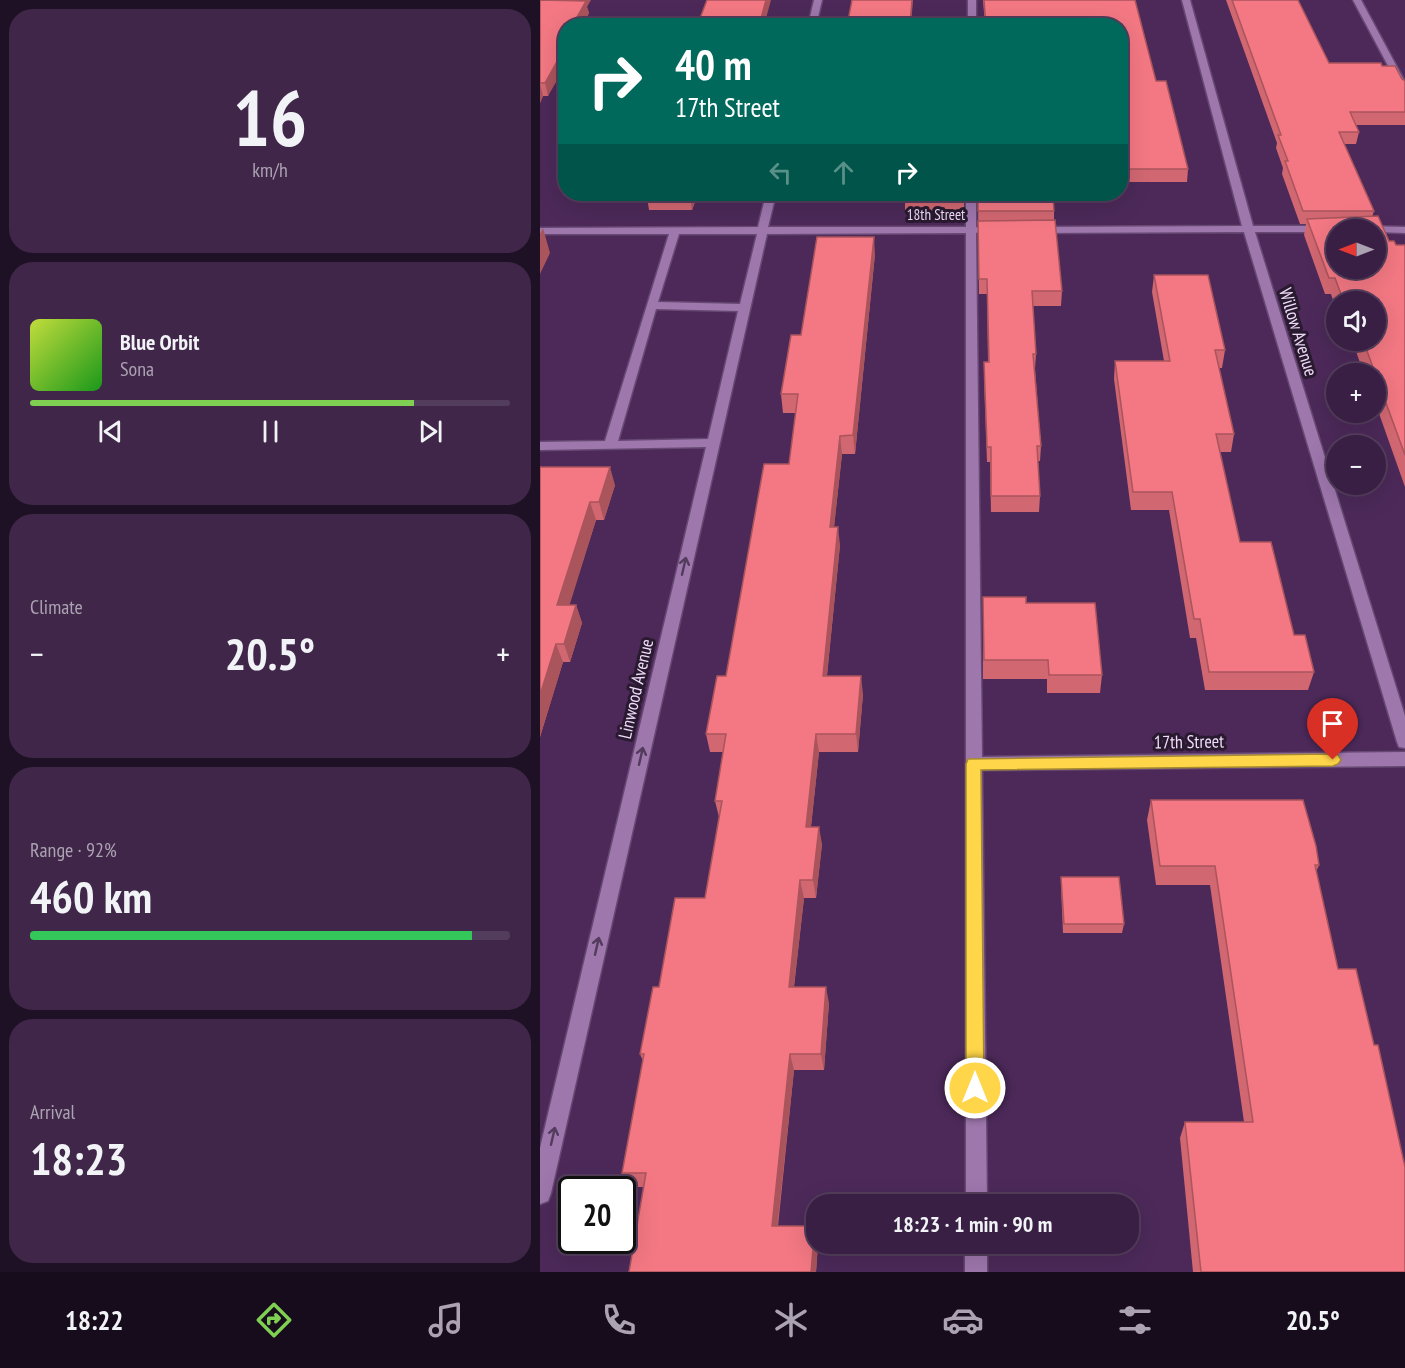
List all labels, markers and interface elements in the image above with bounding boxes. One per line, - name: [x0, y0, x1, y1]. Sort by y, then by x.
- text: 40 m: [675, 37, 752, 92]
- icon: right: [576, 42, 654, 120]
- text: 16: [233, 67, 307, 168]
- text: 17th Street: [675, 90, 780, 124]
- icon: left: [764, 156, 797, 189]
- icon: ahead: [827, 156, 860, 189]
- icon: right: [890, 156, 923, 189]
- text: km/h: [252, 157, 288, 183]
- street label: 18th Street: [907, 205, 965, 224]
- north arrow: [1326, 219, 1386, 279]
- map controls: [1326, 219, 1386, 495]
- street label: Willow Avenue: [1274, 285, 1323, 379]
- button: sound: [1326, 291, 1386, 351]
- text: Blue Orbit: [120, 328, 199, 356]
- text: Sona: [120, 356, 154, 382]
- button: +: [1326, 363, 1386, 423]
- icon: previous: [94, 415, 127, 448]
- icon: pause: [254, 415, 287, 448]
- icon: next: [414, 415, 447, 448]
- button: −: [1326, 435, 1386, 495]
- one-way arrow: [679, 557, 691, 576]
- text: Climate: [30, 594, 83, 620]
- text: 20.5°: [225, 624, 315, 682]
- text: −: [30, 632, 44, 675]
- text: +: [496, 632, 510, 675]
- street label: Linwood Avenue: [613, 637, 658, 741]
- pin: [1307, 698, 1358, 760]
- icon: arrive: [1316, 707, 1349, 740]
- street label: 17th Street: [1154, 729, 1224, 754]
- one-way arrow: [635, 747, 647, 766]
- text: Range · 92%: [30, 837, 117, 863]
- text: 460 km: [30, 867, 152, 925]
- one-way arrow: [592, 937, 603, 957]
- position arrow: [943, 1056, 1007, 1120]
- text: Arrival: [30, 1099, 75, 1125]
- one-way arrow: [548, 1127, 559, 1147]
- text: 18:23: [30, 1129, 127, 1187]
- speed limit sign: 20: [558, 1176, 636, 1254]
- text: 18:23 · 1 min · 90 m: [893, 1210, 1052, 1238]
- icon: directions: [253, 1299, 295, 1341]
- icon: music: [425, 1299, 467, 1341]
- icon: phone: [598, 1299, 640, 1341]
- icon: climate: [770, 1299, 812, 1341]
- icon: car: [942, 1299, 984, 1341]
- icon: filters: [1114, 1299, 1156, 1341]
- text: 18:22: [65, 1303, 123, 1337]
- text: 20.5°: [1286, 1303, 1340, 1337]

